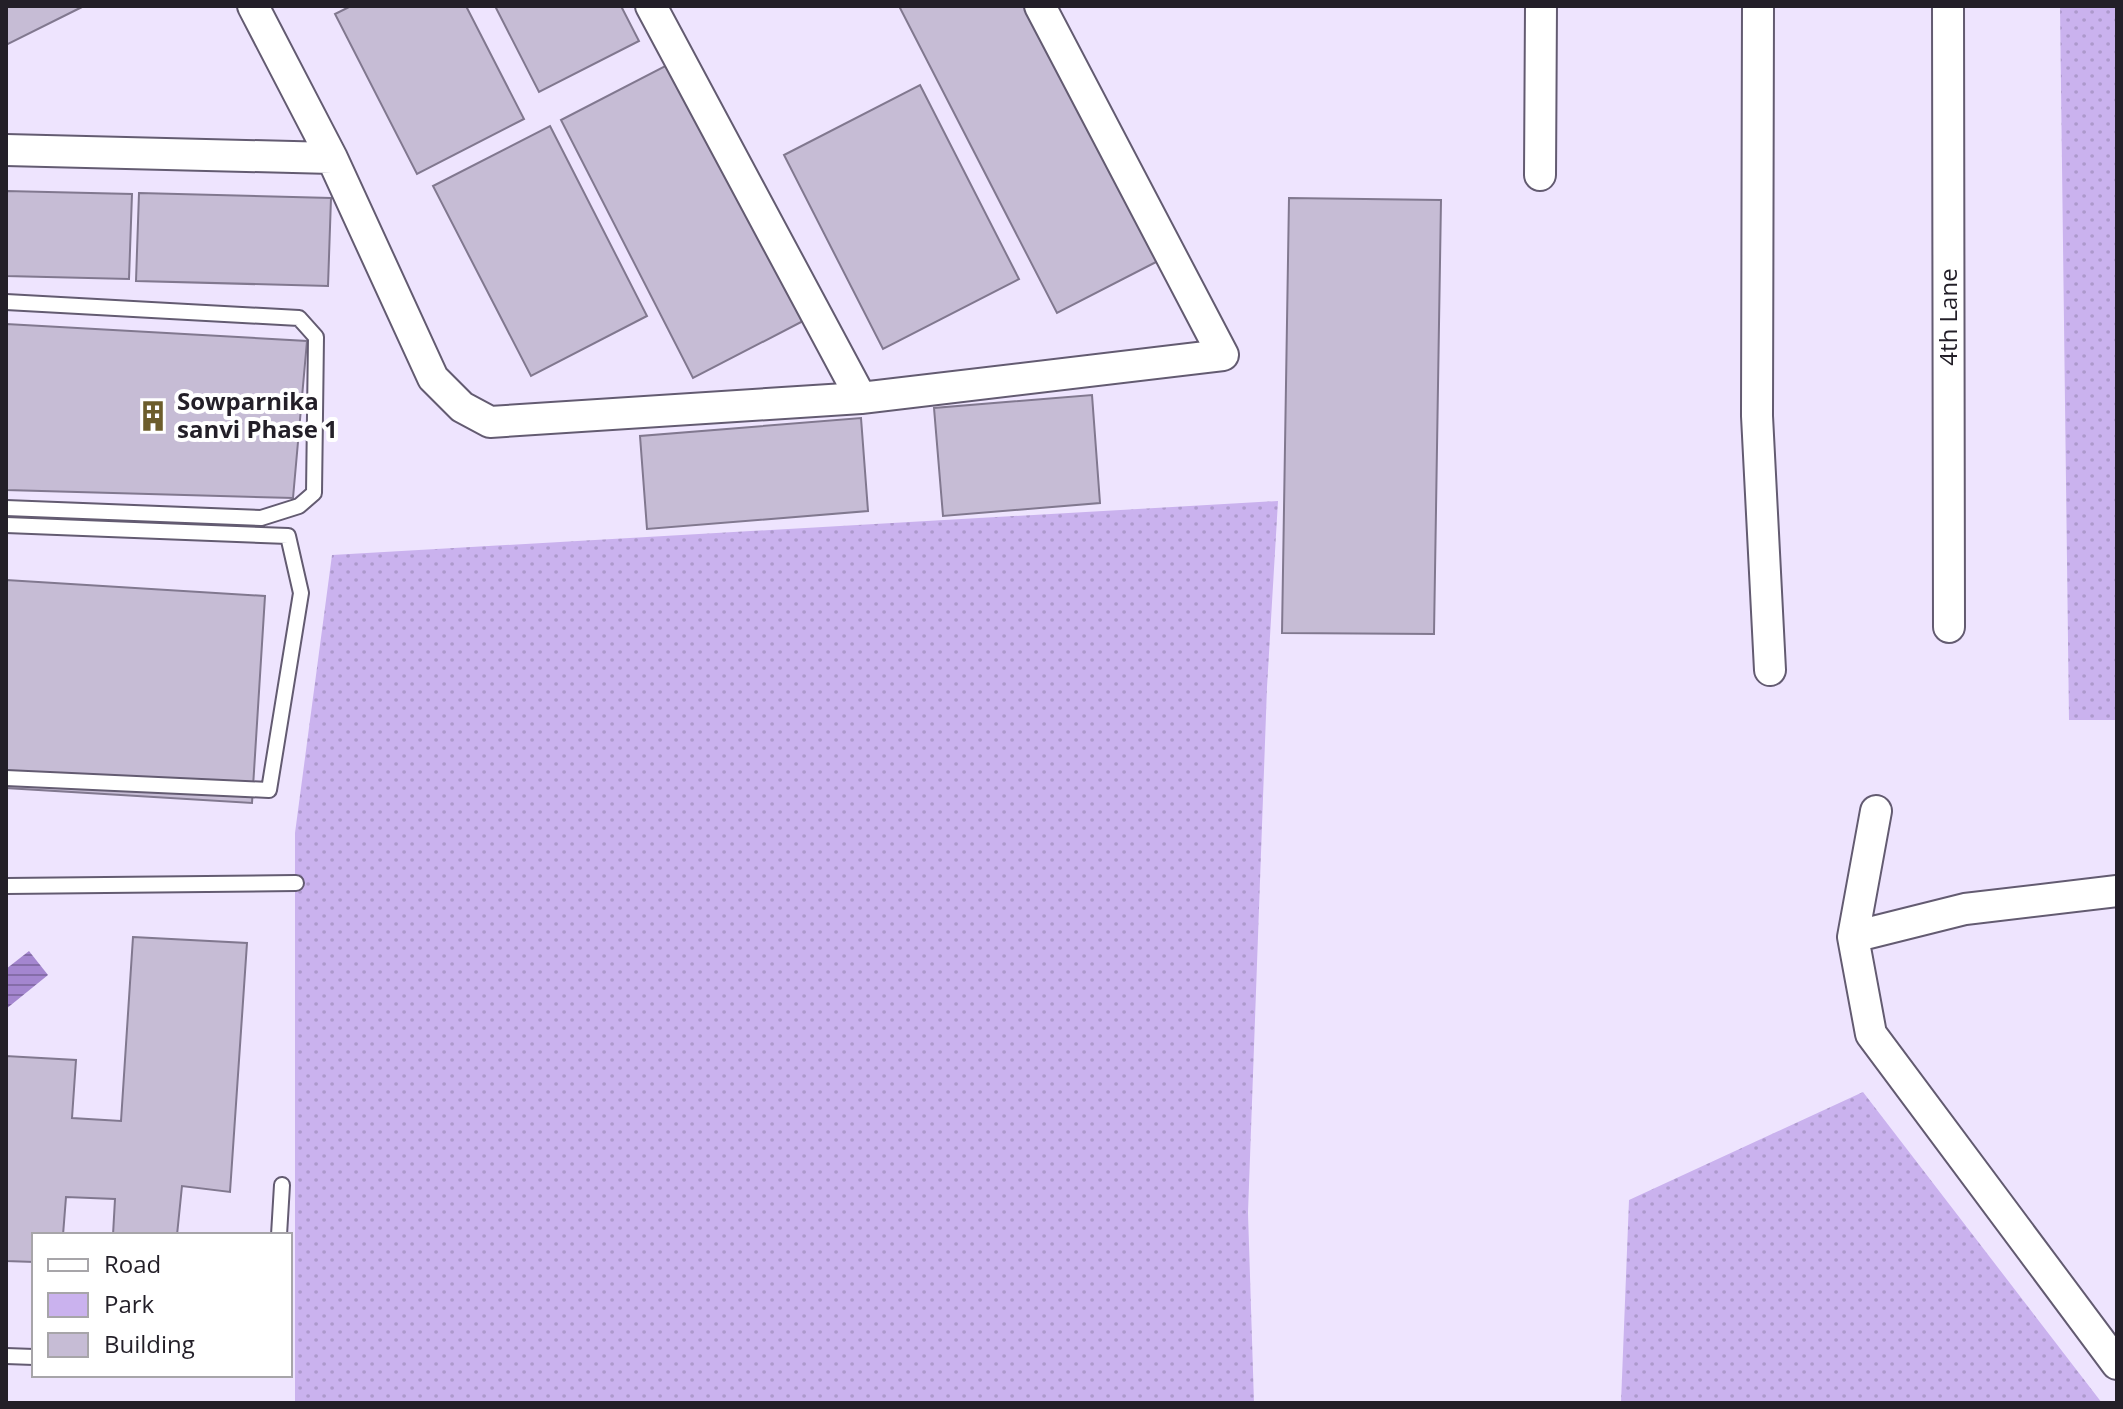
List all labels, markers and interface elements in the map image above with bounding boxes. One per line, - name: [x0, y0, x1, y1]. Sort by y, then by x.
- street label: 4th Lane: [1931, 268, 1964, 366]
- place label: Sowparnika sanvi Phase 1: [177, 384, 338, 445]
- building icon: Sowparnika sanvi Phase 1: [136, 399, 170, 433]
- legend: [32, 1233, 292, 1377]
- text: Road: [104, 1247, 161, 1280]
- text: Park: [104, 1287, 155, 1320]
- text: Building: [104, 1327, 195, 1360]

